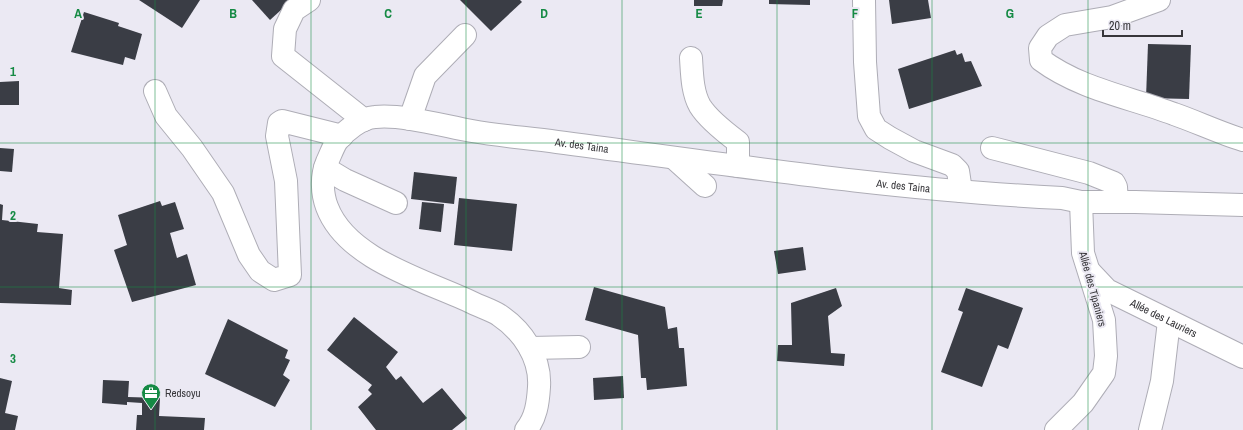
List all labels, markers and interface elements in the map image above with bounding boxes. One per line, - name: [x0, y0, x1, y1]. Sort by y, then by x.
- text: A: [74, 5, 82, 22]
- text: B: [229, 5, 237, 22]
- text: C: [384, 5, 392, 22]
- text: D: [540, 5, 548, 22]
- text: E: [695, 5, 703, 22]
- text: F: [852, 5, 859, 22]
- text: G: [1006, 5, 1014, 22]
- scale bar: [1103, 12, 1182, 38]
- text: 20 m: [1109, 18, 1131, 34]
- text: 1: [10, 63, 16, 80]
- street label: Av. des Taina: [553, 135, 609, 156]
- street label: Av. des Taina: [875, 176, 931, 195]
- text: 2: [10, 207, 16, 224]
- street label: Allée des Tipaniers: [1076, 249, 1110, 329]
- street label: Allée des Lauriers: [1127, 295, 1200, 341]
- text: 3: [10, 350, 16, 367]
- office icon: Redsoyu: [140, 382, 162, 410]
- place label: Redsoyu: [165, 386, 201, 400]

